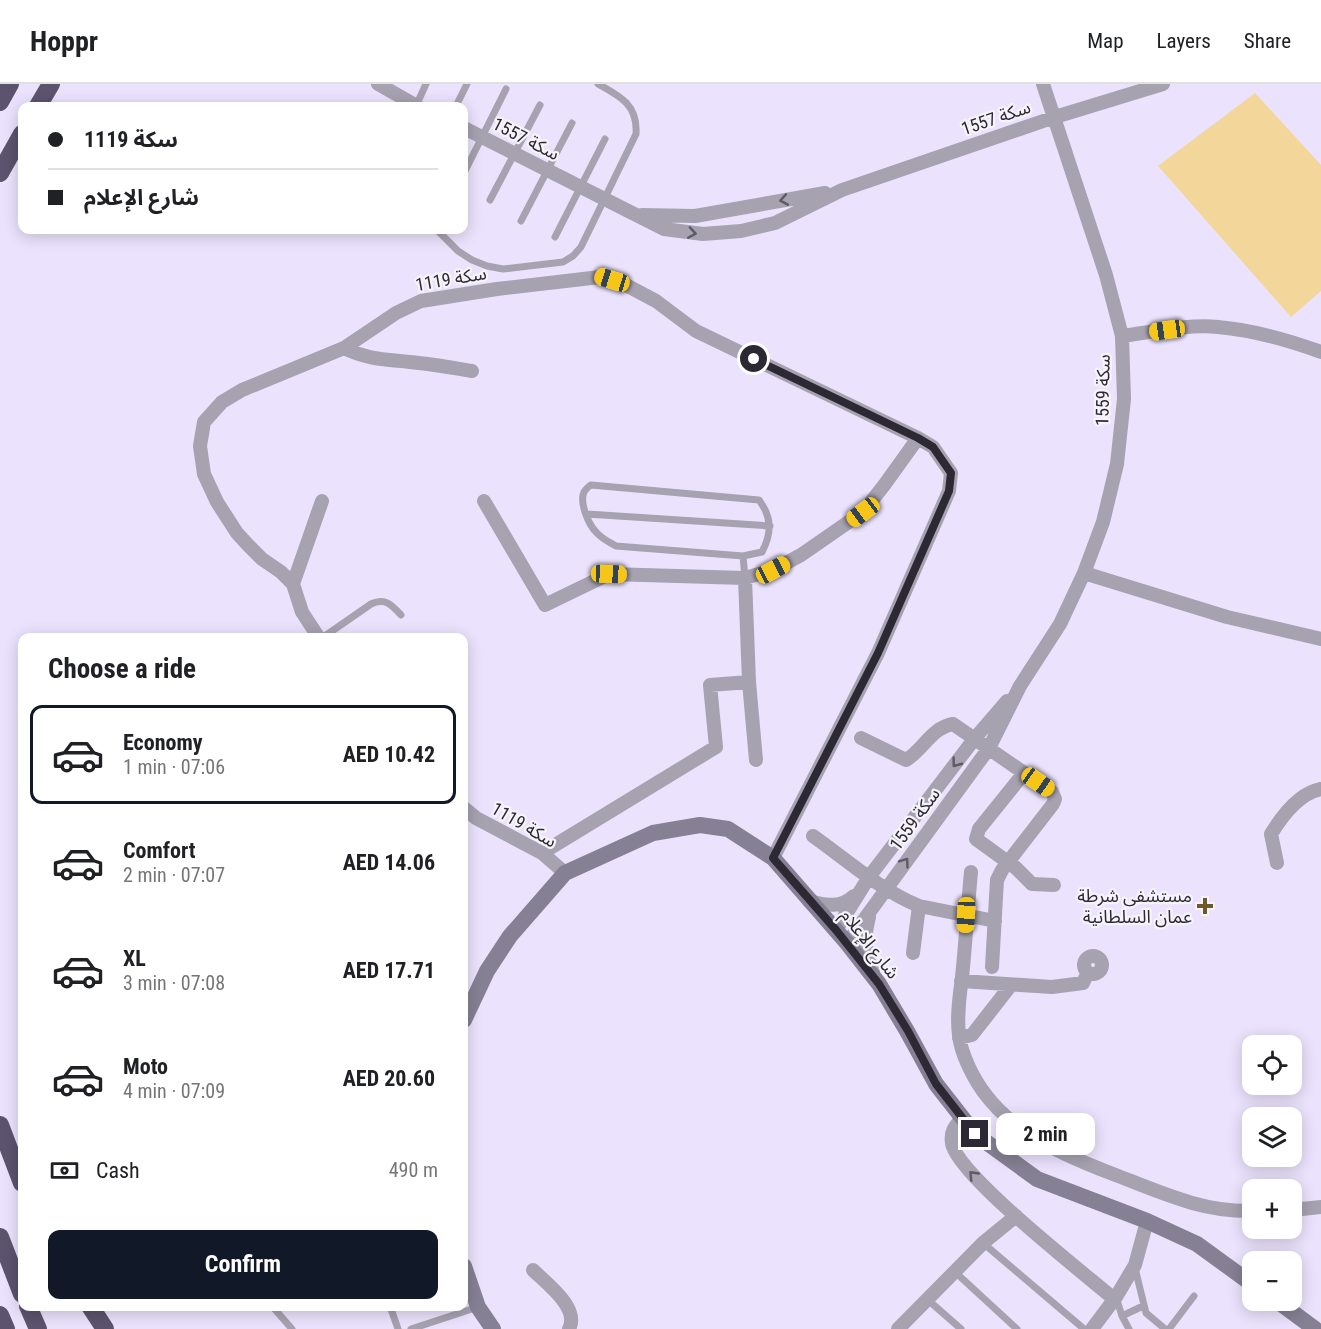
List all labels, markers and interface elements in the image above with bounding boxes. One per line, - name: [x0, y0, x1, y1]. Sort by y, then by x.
- text: Hoppr: [30, 25, 98, 58]
- text: Map: [1087, 29, 1124, 53]
- text: Layers: [1157, 29, 1211, 53]
- text: Share: [1244, 29, 1291, 53]
- street label: سكة 1557: [959, 96, 1033, 139]
- street label: سكة 1557: [490, 113, 563, 164]
- text: سكة 1119: [84, 127, 178, 152]
- text: شارع الإعلام: [84, 185, 199, 210]
- one-way arrow: [780, 194, 789, 206]
- one-way arrow: [687, 226, 697, 238]
- street label: سكة 1119: [414, 262, 488, 295]
- car: [592, 266, 632, 294]
- car: [1148, 319, 1186, 341]
- route start: [740, 345, 767, 372]
- street label: سكة 1559: [1091, 354, 1114, 426]
- car: [843, 494, 883, 530]
- car: [753, 554, 793, 586]
- car: [591, 564, 627, 584]
- text: Choose a ride: [48, 653, 196, 685]
- icon: car: [51, 728, 105, 782]
- text: Economy: [123, 730, 203, 755]
- text: AED 10.42: [343, 742, 435, 767]
- text: 1 min · 07:06: [123, 755, 225, 779]
- one-way arrow: [952, 756, 963, 767]
- car: [1018, 764, 1058, 800]
- street label: سكة 1559: [885, 784, 944, 854]
- street label: سكة 1119: [488, 798, 561, 852]
- icon: car: [51, 836, 105, 890]
- text: Comfort: [123, 838, 196, 863]
- text: AED 14.06: [343, 850, 435, 875]
- one-way arrow: [898, 857, 909, 868]
- text: 2 min · 07:07: [123, 863, 225, 887]
- place label: مستشفى شرطة عمان السلطانية: [1077, 885, 1192, 928]
- car: [956, 897, 976, 933]
- marker: مستشفى شرطة عمان السلطانية: [1196, 897, 1214, 915]
- street label: شارع الإعلام: [834, 905, 904, 985]
- icon: car: [51, 944, 105, 998]
- text: XL: [123, 946, 146, 971]
- text: AED 17.71: [343, 958, 435, 983]
- text: 3 min · 07:08: [123, 971, 225, 995]
- map controls: [1242, 1035, 1302, 1311]
- button: locate: [1242, 1035, 1302, 1095]
- icon: car: [51, 1052, 105, 1106]
- text: Moto: [123, 1054, 168, 1079]
- text: AED 20.60: [343, 1066, 435, 1091]
- text: 4 min · 07:09: [123, 1079, 225, 1103]
- button: layers: [1242, 1107, 1302, 1167]
- callout: 2 min: [996, 1113, 1095, 1155]
- route end: [961, 1120, 988, 1147]
- text: 2 min: [1023, 1122, 1068, 1146]
- icon: cash: [48, 1154, 81, 1187]
- text: Cash: [96, 1158, 140, 1183]
- text: 490 m: [389, 1158, 438, 1182]
- one-way arrow: [970, 1172, 981, 1183]
- button: +: [1242, 1179, 1302, 1239]
- button: Confirm: [48, 1230, 438, 1299]
- button: −: [1242, 1251, 1302, 1311]

